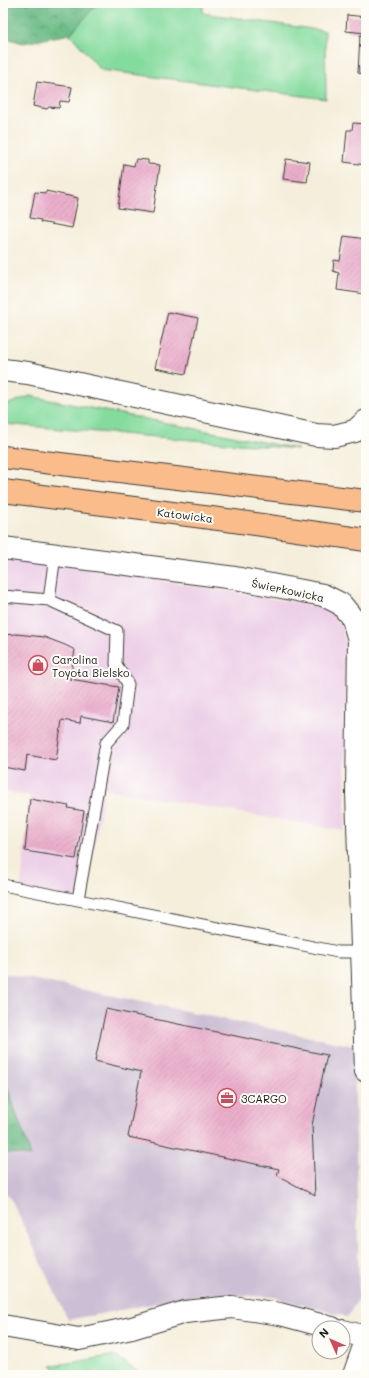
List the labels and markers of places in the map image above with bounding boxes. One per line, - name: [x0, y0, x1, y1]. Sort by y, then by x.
- place label: Carolina Toyota Bielsko: [52, 652, 130, 680]
- shop icon: Carolina Toyota Bielsko: [27, 654, 49, 676]
- office icon: 3CARGO: [216, 1087, 238, 1109]
- place label: 3CARGO: [241, 1091, 287, 1106]

